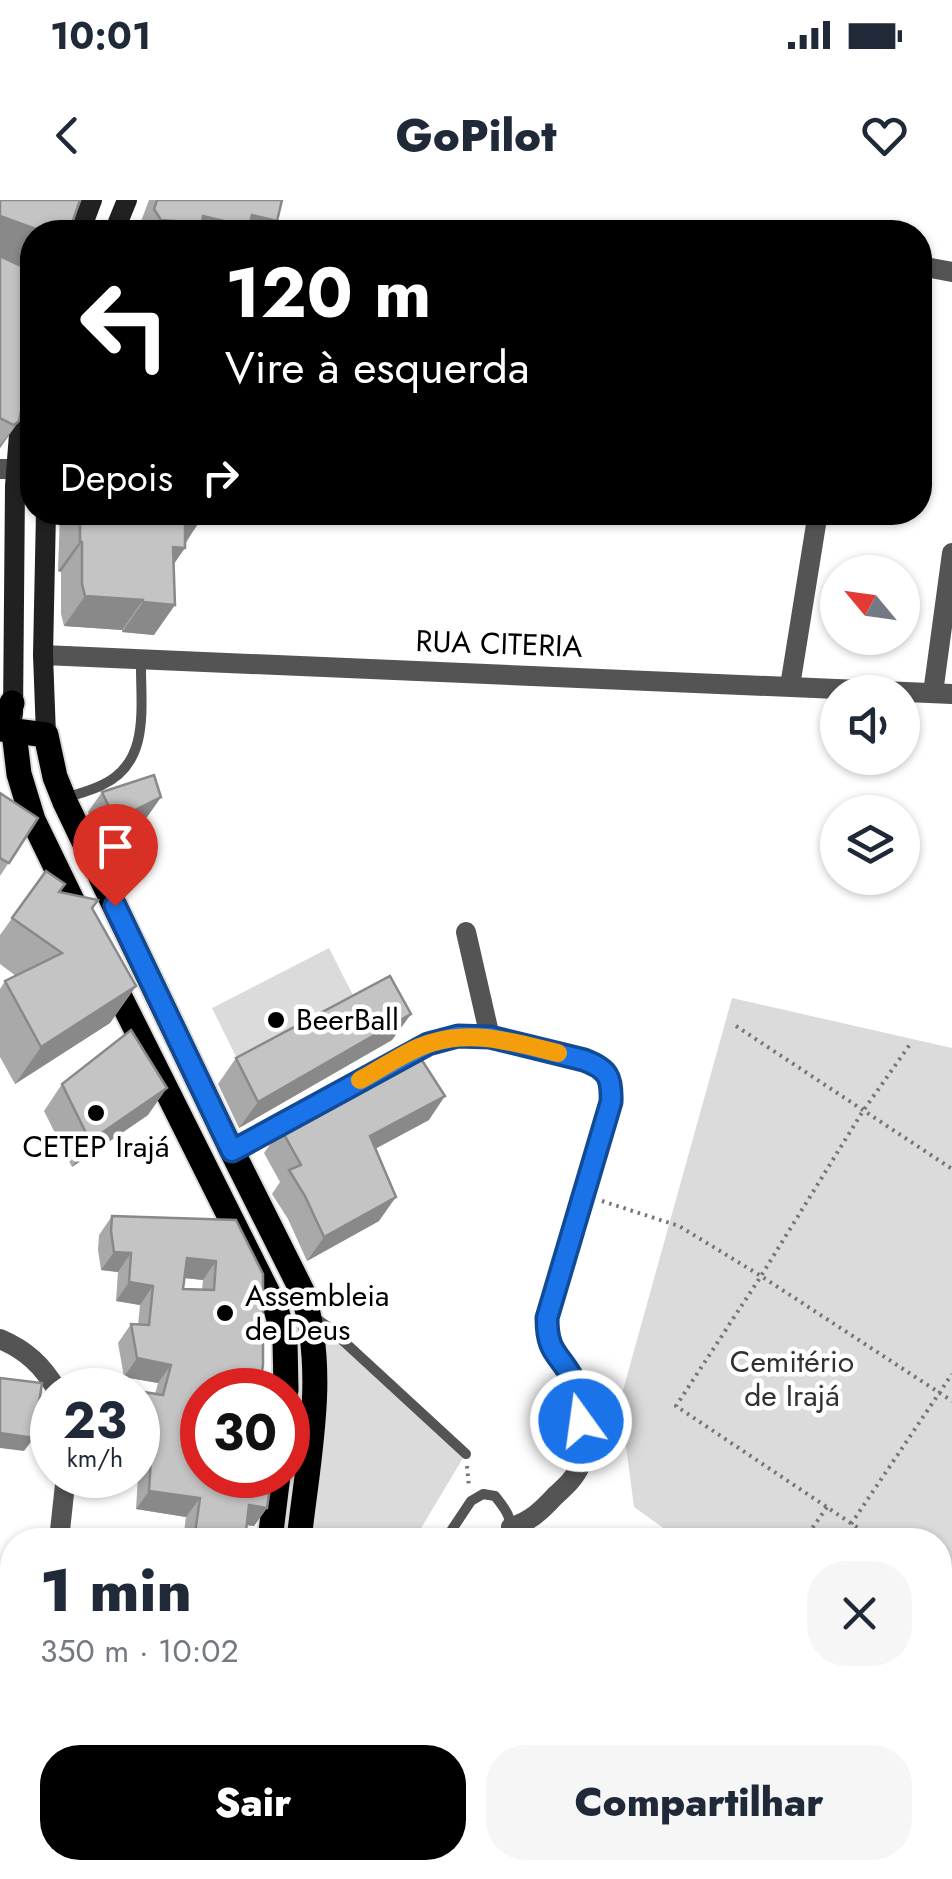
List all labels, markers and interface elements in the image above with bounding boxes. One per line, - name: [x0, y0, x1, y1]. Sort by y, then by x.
- text: 10:01: [50, 8, 151, 63]
- text: GoPilot: [395, 103, 557, 168]
- icon: back: [40, 108, 95, 163]
- icon: heart: [857, 108, 912, 163]
- text: 120 m: [225, 242, 431, 343]
- icon: left: [60, 260, 190, 390]
- text: Vire à esquerda: [225, 335, 530, 400]
- text: Depois: [60, 450, 173, 505]
- icon: right: [193, 450, 248, 505]
- north arrow: [820, 555, 920, 655]
- map controls: [820, 555, 920, 895]
- street label: RUA CITERIA: [415, 619, 583, 668]
- button: sound: [820, 675, 920, 775]
- button: layers: [820, 795, 920, 895]
- pin: [73, 804, 158, 907]
- icon: arrive: [88, 819, 143, 874]
- place label: BeerBall: [296, 998, 399, 1041]
- marker: BeerBall: [265, 1009, 287, 1031]
- marker: CETEP Irajá: [85, 1102, 107, 1124]
- place label: CETEP Irajá: [22, 1125, 170, 1168]
- place label: Assembleia de Deus: [245, 1274, 390, 1351]
- marker: Assembleia de Deus: [214, 1302, 236, 1324]
- park label: Cemitério de Irajá: [730, 1340, 854, 1417]
- speed limit sign: 30: [180, 1368, 310, 1498]
- position arrow: [529, 1369, 633, 1473]
- text: 23: [63, 1384, 127, 1457]
- text: km/h: [67, 1440, 123, 1476]
- text: 1 min: [40, 1547, 192, 1634]
- button: close: [807, 1561, 912, 1666]
- text: 350 m · 10:02: [40, 1628, 239, 1674]
- button: Sair: [40, 1745, 466, 1860]
- button: Compartilhar: [486, 1745, 912, 1860]

